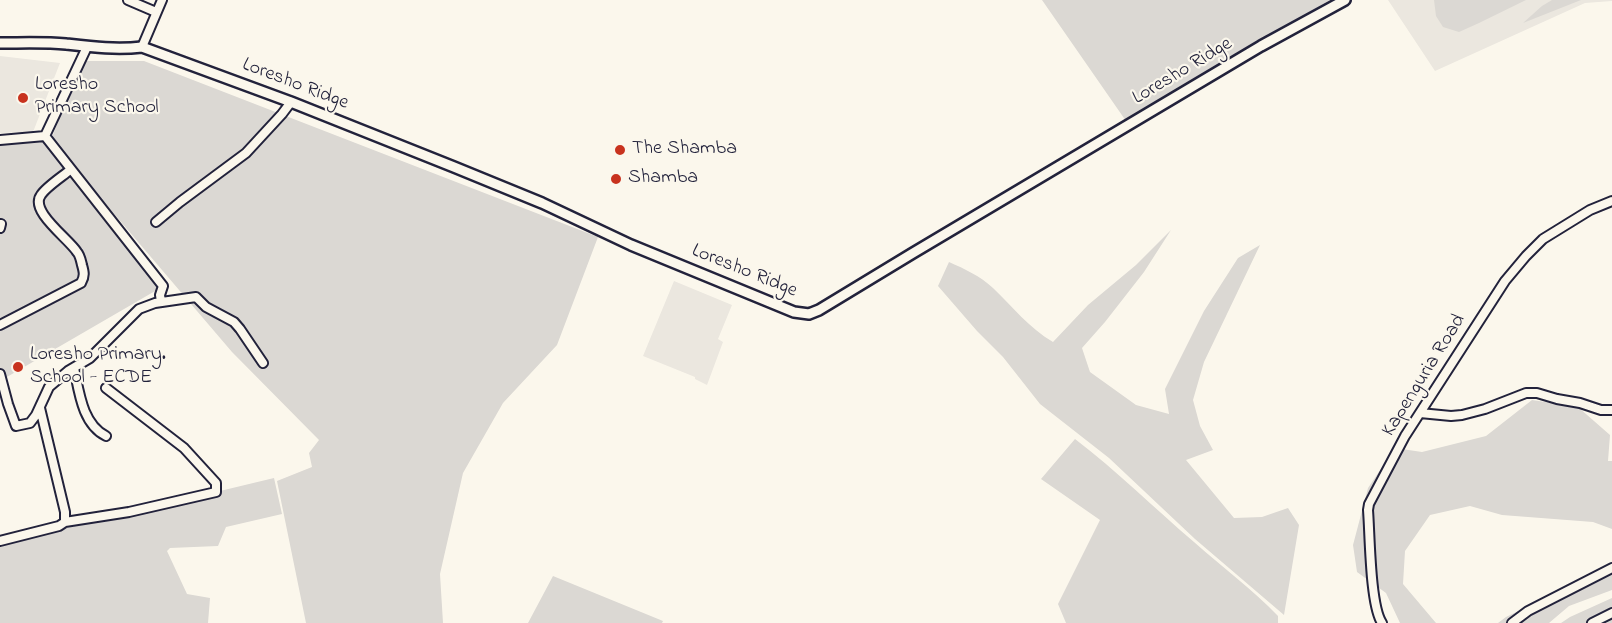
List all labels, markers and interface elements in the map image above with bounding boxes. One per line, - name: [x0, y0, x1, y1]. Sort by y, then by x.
- street label: Loresho Ridge: [1129, 33, 1237, 111]
- street label: Loresho Ridge: [238, 54, 352, 116]
- place label: Loresho Primary School: [35, 74, 159, 121]
- marker: Loresho Primary School: [16, 91, 30, 105]
- place label: The Shamba: [632, 138, 737, 162]
- marker: The Shamba: [613, 143, 627, 157]
- place label: Shamba: [628, 167, 698, 191]
- marker: Shamba: [609, 172, 623, 186]
- street label: Loresho Ridge: [688, 240, 800, 304]
- street label: Kapenguria Road: [1378, 310, 1472, 442]
- place label: Loresho Primary. School - ECDE: [30, 344, 166, 391]
- marker: Loresho Primary. School - ECDE: [11, 360, 25, 374]

